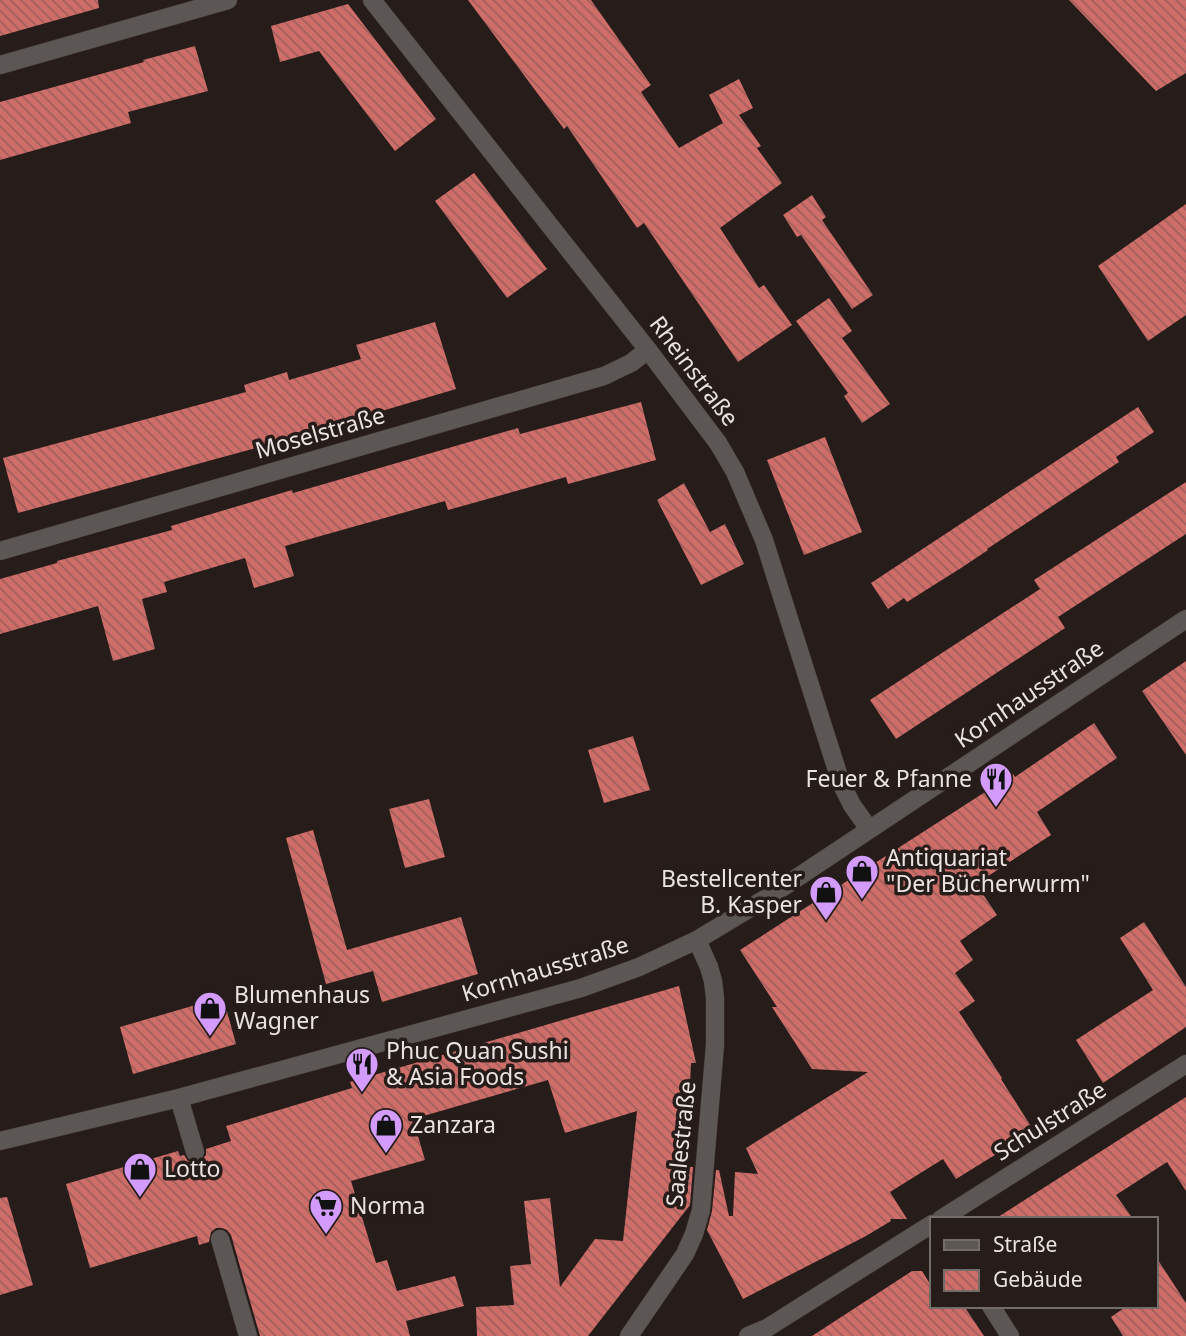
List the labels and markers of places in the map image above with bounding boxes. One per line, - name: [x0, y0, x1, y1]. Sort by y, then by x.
- restaurant icon: Feuer & Pfanne: [977, 760, 1015, 809]
- place label: Feuer & Pfanne: [805, 762, 972, 794]
- place label: Antiquariat "Der Bücherwurm": [886, 841, 1090, 899]
- shop icon: Antiquariat "Der Bücherwurm": [843, 852, 881, 901]
- place label: Bestellcenter B. Kasper: [661, 862, 802, 920]
- shop icon: Bestellcenter B. Kasper: [807, 873, 845, 922]
- place label: Blumenhaus Wagner: [234, 978, 370, 1036]
- shop icon: Blumenhaus Wagner: [191, 989, 229, 1038]
- place label: Phuc Quan Sushi & Asia Foods: [386, 1034, 569, 1092]
- restaurant icon: Phuc Quan Sushi & Asia Foods: [343, 1045, 381, 1094]
- shop icon: Zanzara: [367, 1106, 405, 1155]
- place label: Zanzara: [410, 1108, 496, 1140]
- shop icon: Lotto: [121, 1150, 159, 1199]
- place label: Lotto: [164, 1152, 221, 1184]
- supermarket icon: Norma: [307, 1187, 345, 1236]
- place label: Norma: [350, 1189, 425, 1221]

